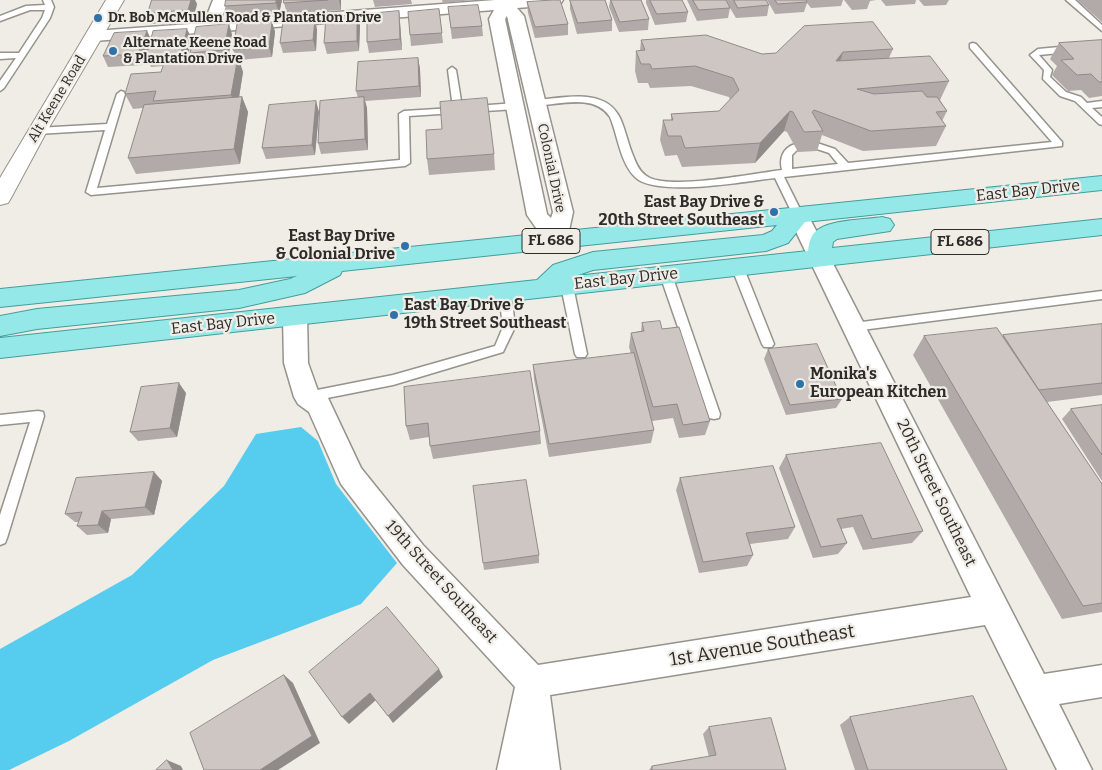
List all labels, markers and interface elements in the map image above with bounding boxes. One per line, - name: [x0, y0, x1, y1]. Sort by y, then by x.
- place label: Dr. Bob McMullen Road & Plantation Drive: [108, 10, 381, 26]
- marker: Dr. Bob McMullen Road & Plantation Drive: [92, 12, 104, 24]
- place label: Alternate Keene Road & Plantation Drive: [123, 35, 267, 68]
- marker: Alternate Keene Road & Plantation Drive: [107, 45, 119, 57]
- street label: Alt Keene Road: [24, 52, 90, 146]
- street label: Colonial Drive: [533, 122, 569, 214]
- street label: East Bay Drive: [975, 176, 1081, 206]
- place label: East Bay Drive & 20th Street Southeast: [599, 193, 764, 231]
- marker: East Bay Drive & 20th Street Southeast: [768, 206, 780, 218]
- place label: East Bay Drive & Colonial Drive: [275, 227, 395, 265]
- road number: FL 686: [522, 228, 580, 254]
- road number: FL 686: [931, 230, 989, 254]
- marker: East Bay Drive & Colonial Drive: [399, 240, 411, 252]
- street label: East Bay Drive: [573, 264, 679, 294]
- place label: East Bay Drive & 19th Street Southeast: [404, 296, 567, 334]
- street label: East Bay Drive: [170, 309, 276, 339]
- marker: East Bay Drive & 19th Street Southeast: [388, 309, 400, 321]
- place label: Monika's European Kitchen: [810, 365, 947, 403]
- marker: Monika's European Kitchen: [794, 378, 806, 390]
- street label: 20th Street Southeast: [892, 416, 980, 570]
- street label: 19th Street Southeast: [381, 517, 501, 647]
- street label: 1st Avenue Southeast: [668, 620, 856, 672]

